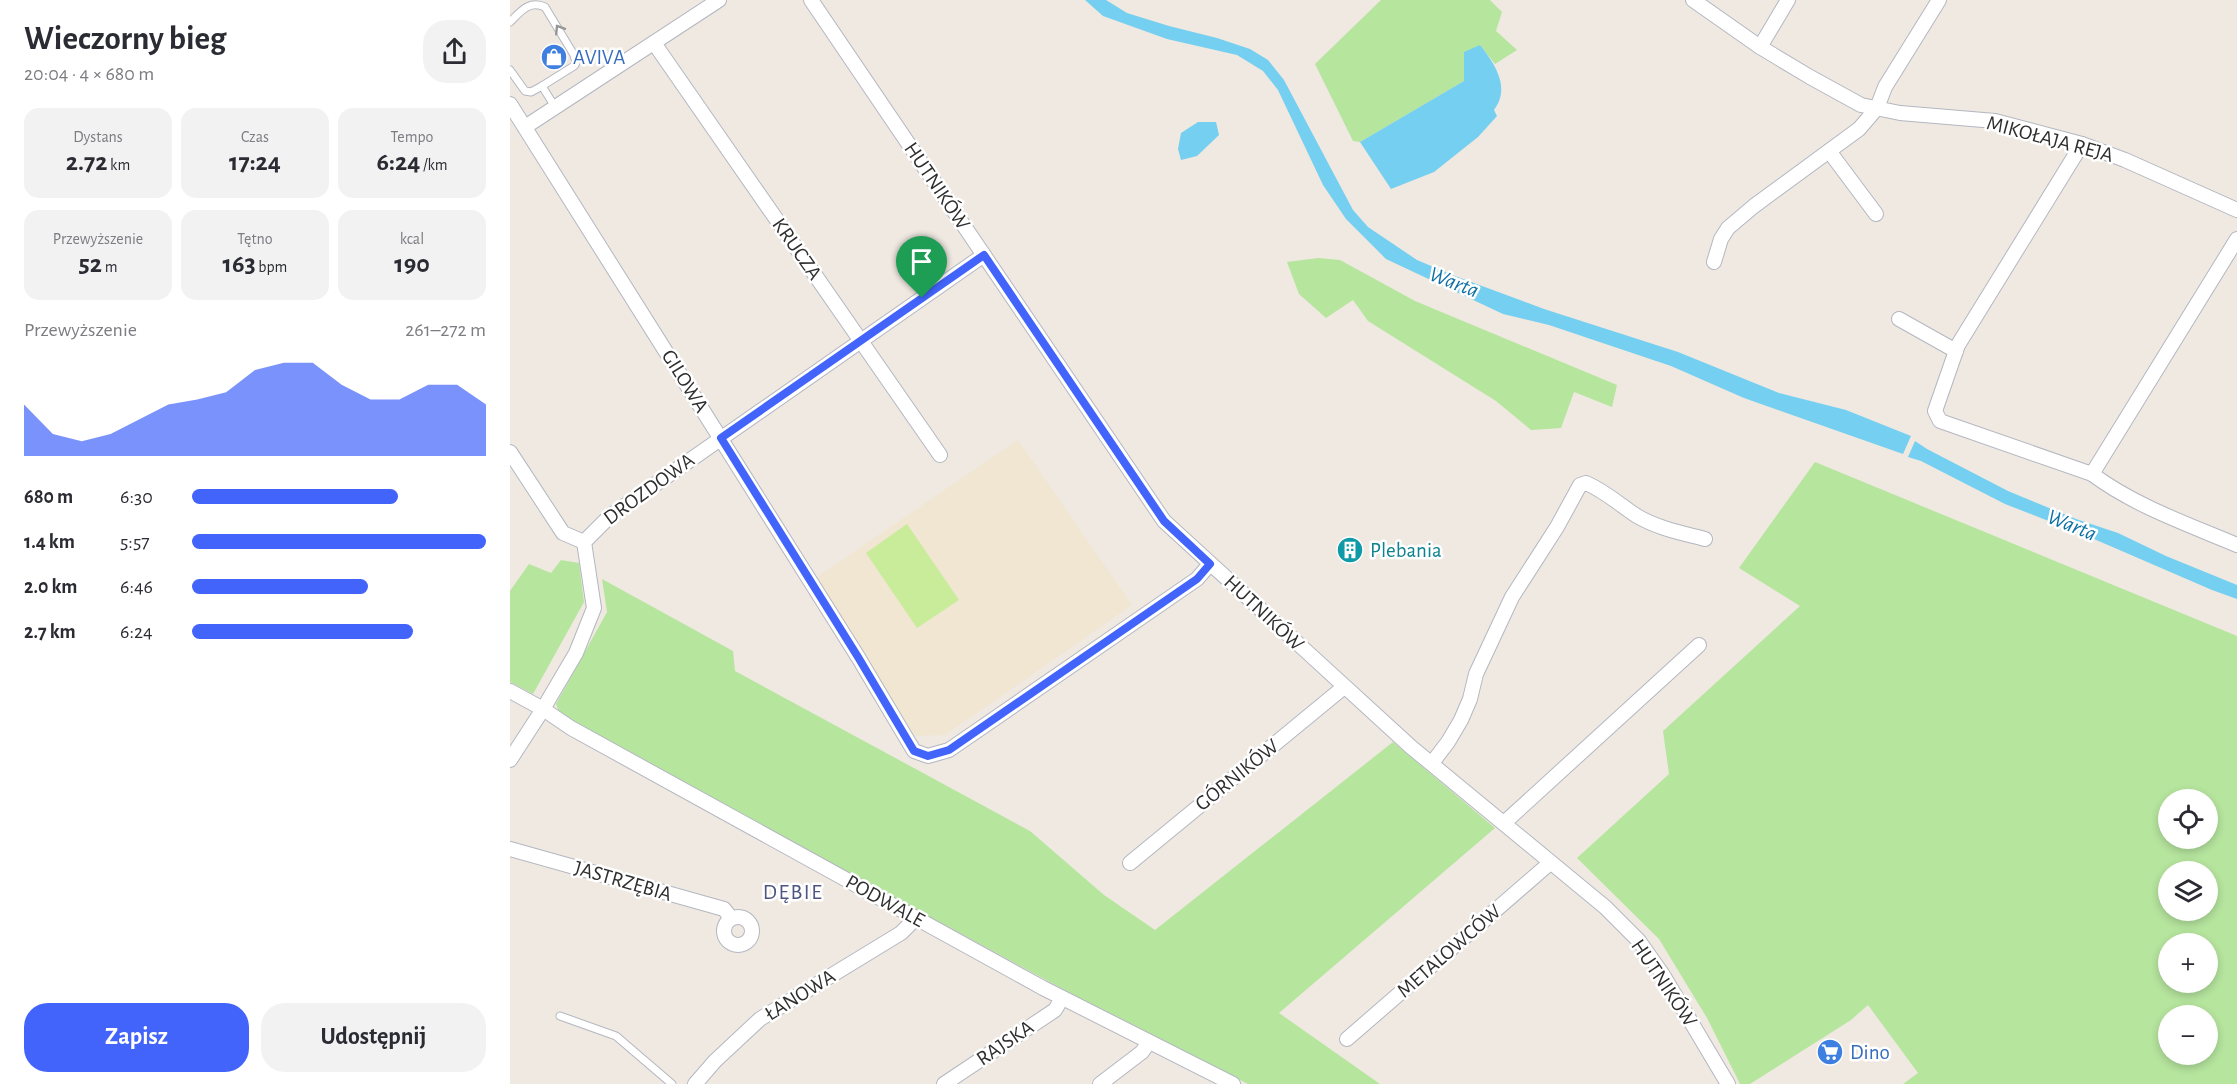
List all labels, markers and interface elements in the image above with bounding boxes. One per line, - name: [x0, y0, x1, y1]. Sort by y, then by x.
- button: share: [423, 20, 486, 83]
- text: Wieczorny bieg: [24, 23, 226, 56]
- one-way arrow: [554, 25, 566, 35]
- shop icon: AVIVA: [539, 42, 569, 72]
- place label: AVIVA: [573, 47, 625, 68]
- text: 20:04 · 4 × 680 m: [24, 64, 154, 84]
- street label: MIKOŁAJA REJA: [1984, 112, 2116, 166]
- text: Dystans: [73, 129, 123, 145]
- text: Czas: [241, 129, 269, 145]
- text: Tempo: [391, 129, 433, 145]
- street label: HUTNIKÓW: [900, 137, 976, 234]
- text: 2.72: [66, 149, 107, 175]
- text: 17:24: [229, 149, 281, 175]
- text: 6:24: [376, 149, 420, 175]
- text: km: [107, 157, 130, 173]
- text: /km: [420, 157, 448, 173]
- street label: KRUCZA: [768, 214, 826, 284]
- text: Przewyższenie: [53, 231, 143, 247]
- text: Tętno: [237, 231, 273, 247]
- text: kcal: [400, 231, 424, 247]
- pin: [896, 236, 947, 298]
- icon: arrive: [905, 245, 938, 278]
- text: 52: [79, 251, 102, 277]
- text: 163: [223, 251, 256, 277]
- text: 190: [394, 251, 430, 277]
- text: m: [102, 259, 117, 275]
- text: bpm: [256, 259, 287, 275]
- water label: Warta: [1426, 263, 1482, 301]
- text: Przewyższenie: [24, 320, 137, 340]
- text: 261–272 m: [405, 320, 486, 340]
- street label: GILOWA: [658, 346, 712, 416]
- street label: DROZDOWA: [600, 449, 698, 529]
- text: 680 m: [24, 487, 73, 507]
- text: 6:30: [120, 487, 153, 507]
- water label: Warta: [2044, 505, 2100, 545]
- text: 1.4 km: [24, 532, 75, 552]
- text: 5:57: [120, 532, 150, 552]
- building icon: Plebania: [1335, 535, 1365, 565]
- place label: Plebania: [1370, 540, 1442, 561]
- street label: HUTNIKÓW: [1220, 570, 1309, 655]
- text: 2.0 km: [24, 577, 77, 597]
- text: 6:46: [120, 577, 153, 597]
- text: 2.7 km: [24, 622, 76, 642]
- text: 6:24: [120, 622, 153, 642]
- street label: GÓRNIKÓW: [1190, 734, 1283, 815]
- map controls: [2158, 789, 2218, 1065]
- button: locate: [2158, 789, 2218, 849]
- street label: JASTRZĘBIA: [572, 857, 674, 905]
- button: layers: [2158, 861, 2218, 921]
- street label: PODWALE: [842, 871, 928, 931]
- district label: DĘBIE: [763, 881, 823, 903]
- street label: METALOWCÓW: [1392, 899, 1505, 1002]
- button: +: [2158, 933, 2218, 993]
- street label: HUTNIKÓW: [1627, 934, 1703, 1031]
- street label: ŁANOWA: [761, 965, 839, 1025]
- button: Zapisz: [24, 1003, 249, 1072]
- button: Udostępnij: [261, 1003, 486, 1072]
- button: −: [2158, 1005, 2218, 1065]
- street label: RAJSKA: [973, 1016, 1037, 1070]
- supermarket icon: Dino: [1815, 1037, 1845, 1067]
- place label: Dino: [1850, 1042, 1890, 1063]

